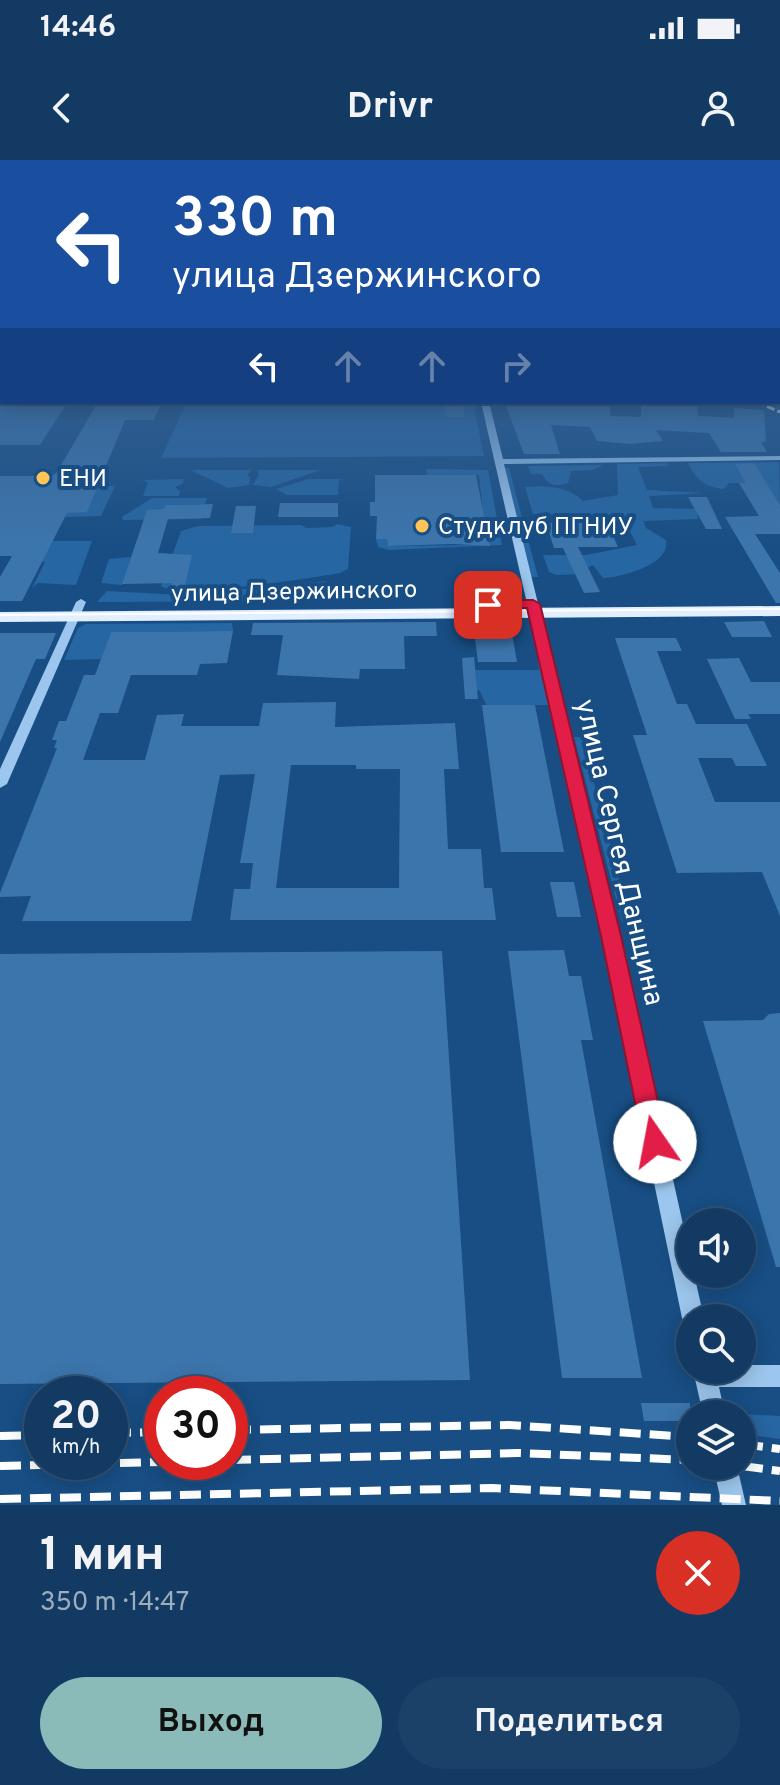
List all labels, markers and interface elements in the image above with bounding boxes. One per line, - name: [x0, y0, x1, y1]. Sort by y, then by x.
- text: 14:46: [40, 10, 116, 47]
- text: Drivr: [347, 85, 433, 131]
- icon: back: [40, 86, 84, 130]
- icon: person: [696, 86, 740, 130]
- text: 330 m: [172, 186, 338, 256]
- icon: left: [40, 192, 144, 296]
- text: улица Дзержинского: [172, 255, 542, 301]
- icon: left: [242, 344, 286, 388]
- icon: ahead: [326, 344, 370, 388]
- icon: ahead: [410, 344, 454, 388]
- icon: right: [494, 344, 538, 388]
- place label: ЕНИ: [59, 465, 107, 495]
- marker: ЕНИ: [34, 469, 52, 487]
- place label: Студклуб ПГНИУ: [438, 513, 633, 543]
- marker: Студклуб ПГНИУ: [413, 517, 431, 535]
- pin: [454, 571, 522, 639]
- street label: улица Дзержинского: [171, 576, 418, 610]
- icon: arrive: [466, 583, 510, 627]
- street label: улица Сергея Данщина: [565, 696, 671, 1009]
- position arrow: [613, 1100, 697, 1184]
- map controls: [676, 1208, 756, 1480]
- button: sound: [676, 1208, 756, 1288]
- button: search: [676, 1304, 756, 1384]
- speed limit sign: 30: [144, 1376, 248, 1480]
- text: 20: [51, 1393, 101, 1443]
- button: layers: [676, 1400, 756, 1480]
- text: km/h: [52, 1435, 100, 1461]
- text: 1 мин: [40, 1527, 165, 1587]
- button: close: [656, 1531, 740, 1615]
- text: 350 m · 14:47: [40, 1587, 189, 1620]
- button: Выход: [40, 1677, 382, 1769]
- button: Поделиться: [398, 1677, 740, 1769]

